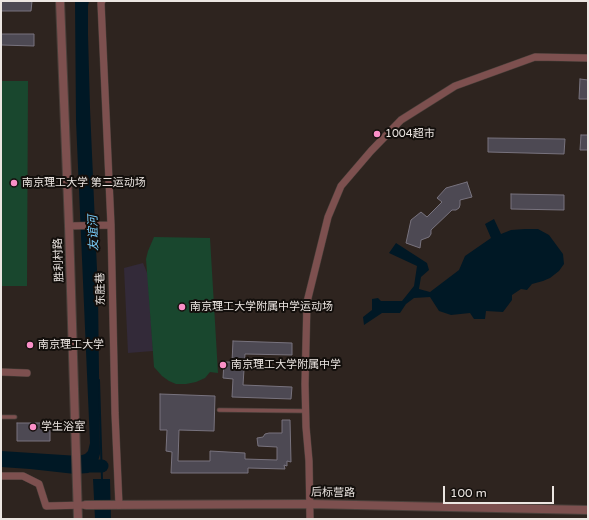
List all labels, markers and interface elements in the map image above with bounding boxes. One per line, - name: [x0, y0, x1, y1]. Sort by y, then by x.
- place label: 1004超市: [385, 127, 435, 141]
- marker: 1004超市: [372, 129, 382, 139]
- place label: 南京理工大学 第二运动场: [22, 176, 146, 190]
- marker: 南京理工大学 第二运动场: [9, 178, 19, 188]
- water label: 友谊河: [86, 215, 102, 251]
- street label: 胜利村路: [52, 238, 66, 282]
- street label: 东胜巷: [94, 272, 108, 306]
- place label: 南京理工大学附属中学运动场: [190, 300, 333, 314]
- marker: 南京理工大学附属中学运动场: [177, 302, 187, 312]
- place label: 南京理工大学: [38, 338, 104, 352]
- marker: 南京理工大学: [25, 340, 35, 350]
- place label: 南京理工大学附属中学: [231, 358, 341, 372]
- marker: 南京理工大学附属中学: [218, 360, 228, 370]
- place label: 学生浴室: [41, 420, 85, 434]
- marker: 学生浴室: [28, 422, 38, 432]
- scale bar: [445, 478, 556, 504]
- street label: 后标营路: [311, 486, 355, 500]
- text: 100 m: [450, 486, 487, 500]

